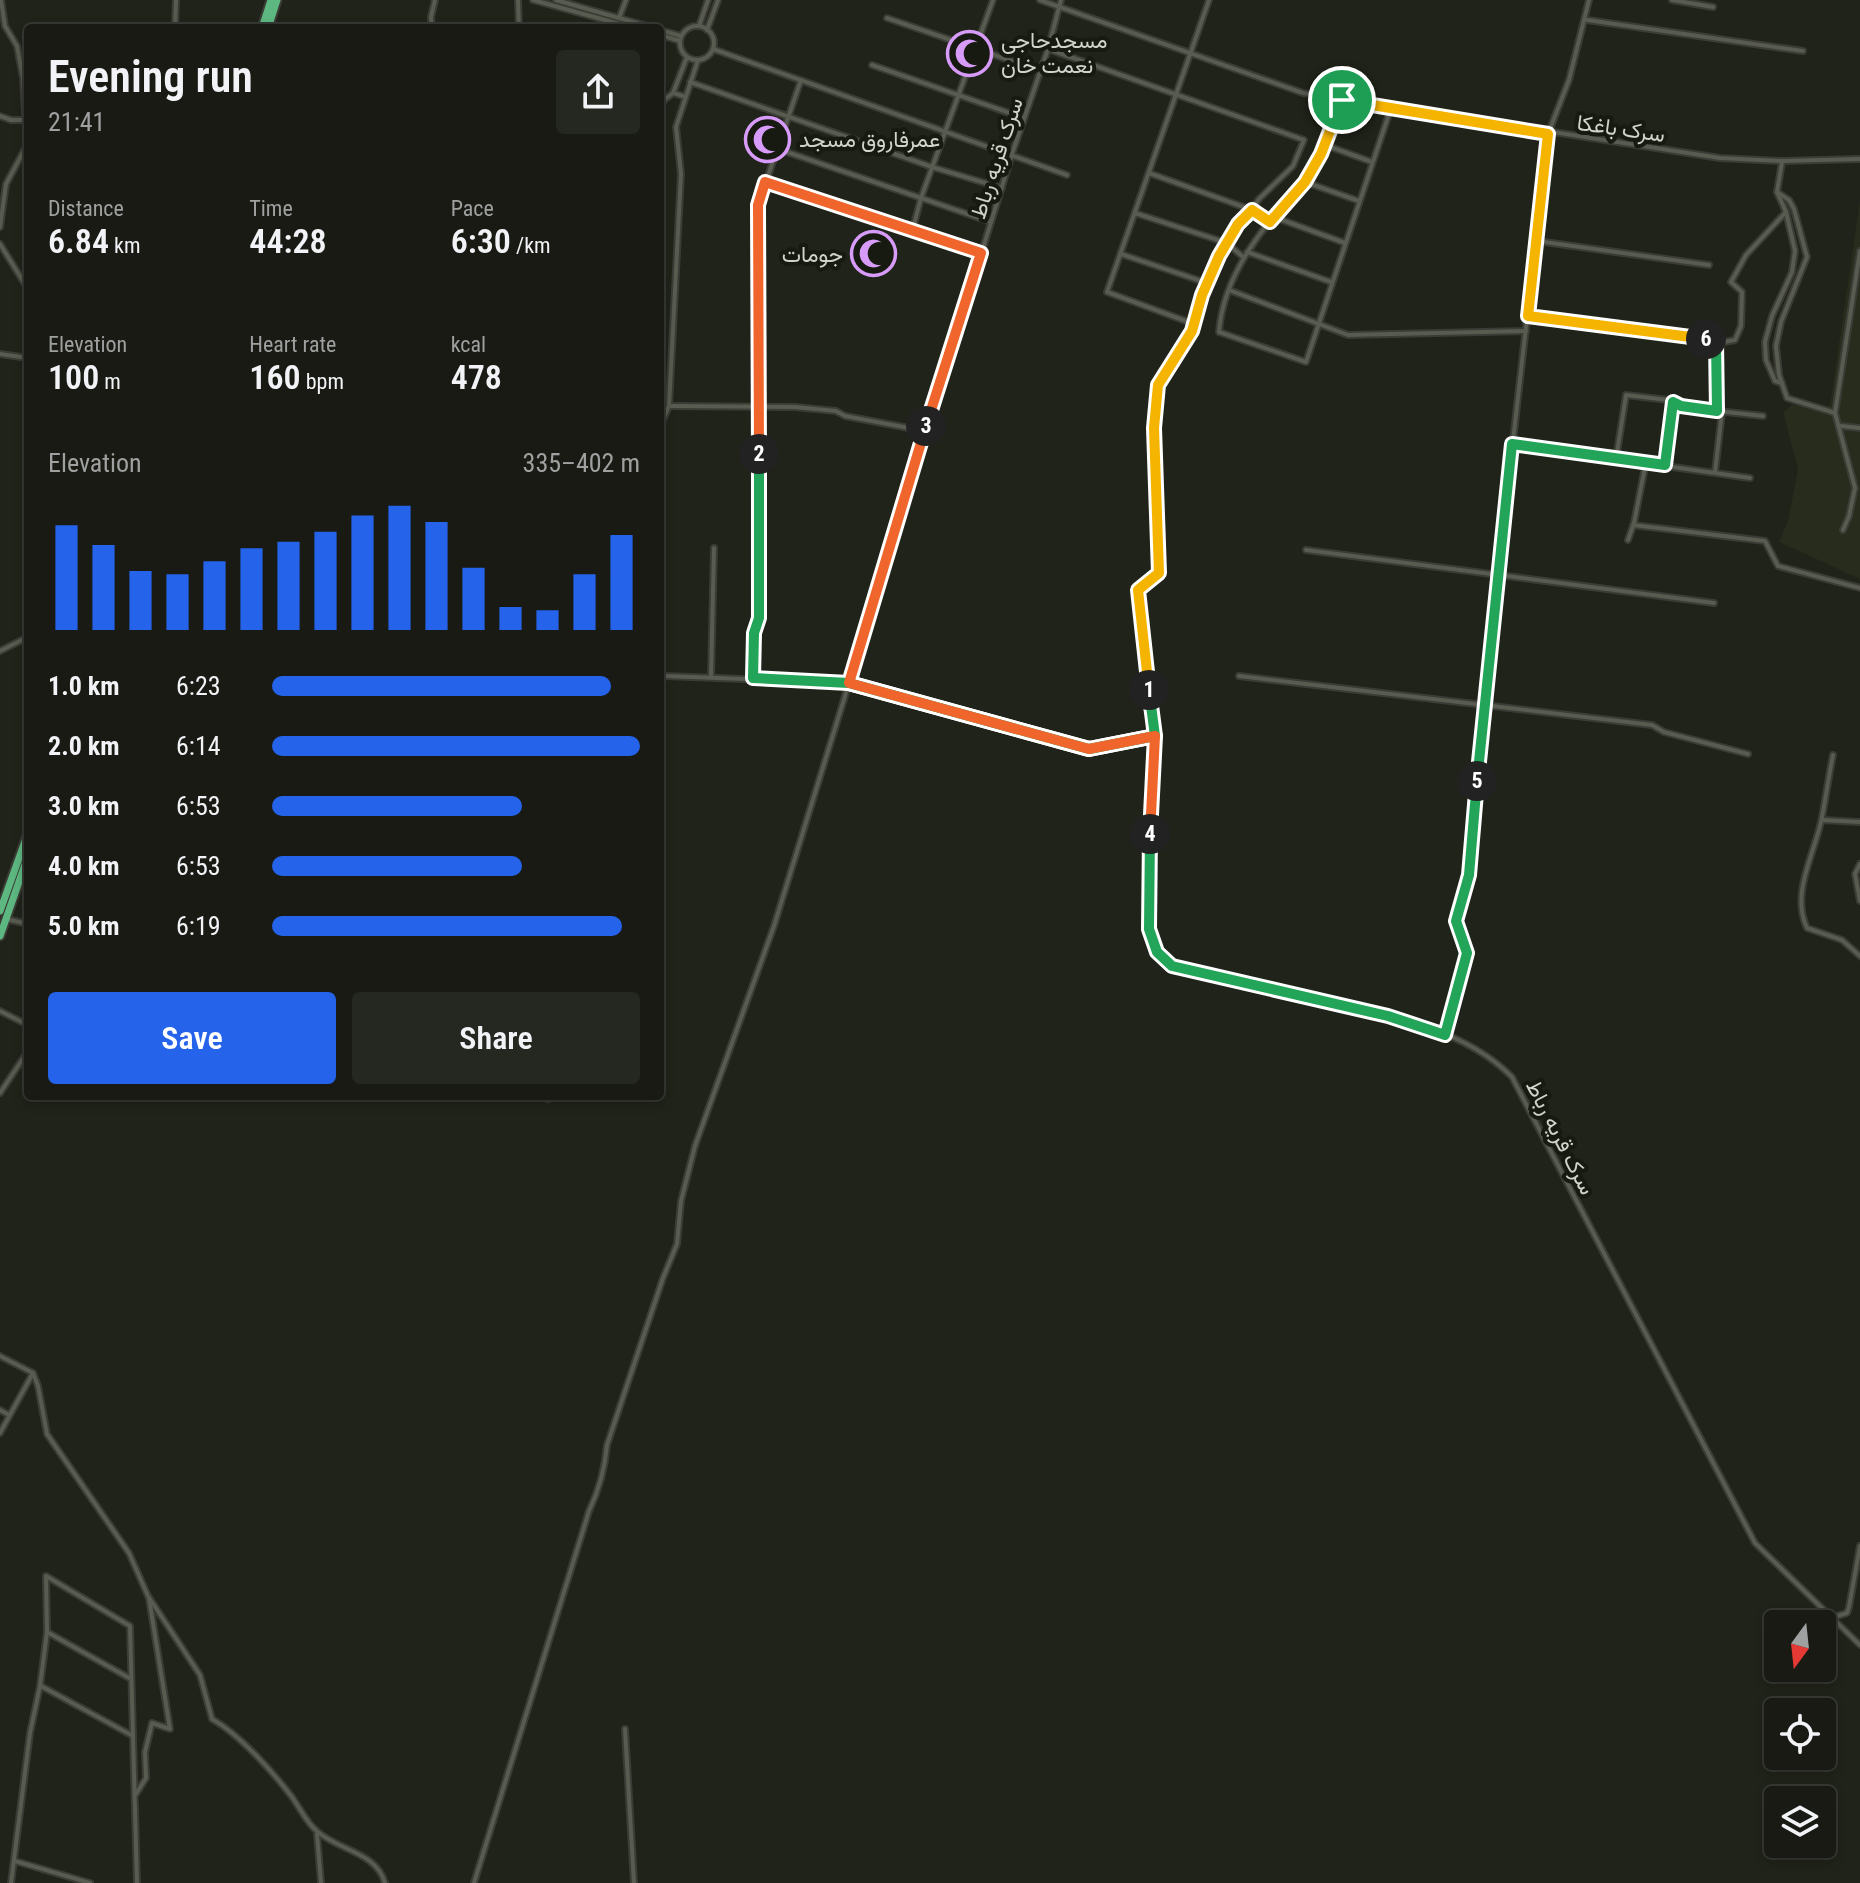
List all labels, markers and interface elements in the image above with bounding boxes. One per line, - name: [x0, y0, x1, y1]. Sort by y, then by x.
- place label: مسجدحاجی نعمت خان: [1001, 28, 1108, 78]
- mosque icon: مسجدحاجی نعمت خان: [946, 29, 994, 77]
- button: share: [556, 50, 640, 134]
- text: Evening run: [48, 51, 253, 103]
- pin: [1308, 66, 1376, 134]
- icon: arrive: [1320, 78, 1364, 122]
- street label: سرک قریه رباط: [965, 95, 1029, 222]
- text: 21:41: [48, 107, 105, 137]
- street label: سرک باغکا: [1575, 110, 1667, 148]
- mosque icon: عمرفاروق مسجد: [744, 115, 792, 163]
- place label: عمرفاروق مسجد: [799, 127, 940, 153]
- text: Distance: [48, 196, 124, 221]
- text: Time: [249, 196, 293, 221]
- text: Pace: [451, 196, 494, 221]
- text: 6.84: [48, 221, 109, 261]
- text: 44:28: [249, 221, 327, 261]
- text: 6:30: [451, 221, 511, 261]
- mosque icon: جومات: [850, 230, 898, 278]
- text: km: [109, 233, 141, 258]
- text: /km: [511, 233, 551, 258]
- place label: جومات: [782, 242, 843, 268]
- pin: 6: [1686, 319, 1726, 359]
- text: 6: [1700, 326, 1712, 351]
- text: Elevation: [48, 332, 127, 357]
- text: Heart rate: [249, 332, 336, 357]
- text: kcal: [451, 332, 486, 357]
- text: 100: [48, 357, 99, 397]
- text: 160: [249, 357, 301, 397]
- text: 478: [451, 357, 502, 397]
- text: m: [99, 369, 121, 394]
- text: bpm: [301, 369, 344, 394]
- pin: 3: [906, 406, 946, 446]
- text: 3: [920, 413, 932, 438]
- pin: 2: [739, 434, 779, 474]
- text: 2: [753, 441, 765, 466]
- text: Elevation: [48, 448, 142, 478]
- text: 335–402 m: [523, 448, 640, 478]
- pin: 1: [1129, 670, 1169, 710]
- text: 1.0 km: [48, 671, 120, 701]
- text: 6:23: [176, 671, 221, 701]
- text: 1: [1143, 677, 1155, 702]
- text: 2.0 km: [48, 731, 120, 761]
- text: 6:14: [176, 731, 221, 761]
- pin: 5: [1457, 761, 1497, 801]
- text: 5: [1471, 768, 1483, 793]
- text: 3.0 km: [48, 791, 120, 821]
- text: 6:53: [176, 791, 221, 821]
- pin: 4: [1130, 814, 1170, 854]
- text: 4: [1144, 821, 1156, 846]
- text: 4.0 km: [48, 851, 120, 881]
- text: 6:53: [176, 851, 221, 881]
- text: 5.0 km: [48, 911, 120, 941]
- text: 6:19: [176, 911, 221, 941]
- button: Save: [48, 992, 336, 1084]
- button: Share: [352, 992, 640, 1084]
- street label: سرک قریه رباط: [1520, 1076, 1600, 1199]
- north arrow: [1764, 1610, 1836, 1682]
- map controls: [1764, 1610, 1836, 1858]
- button: locate: [1764, 1698, 1836, 1770]
- button: layers: [1764, 1786, 1836, 1858]

